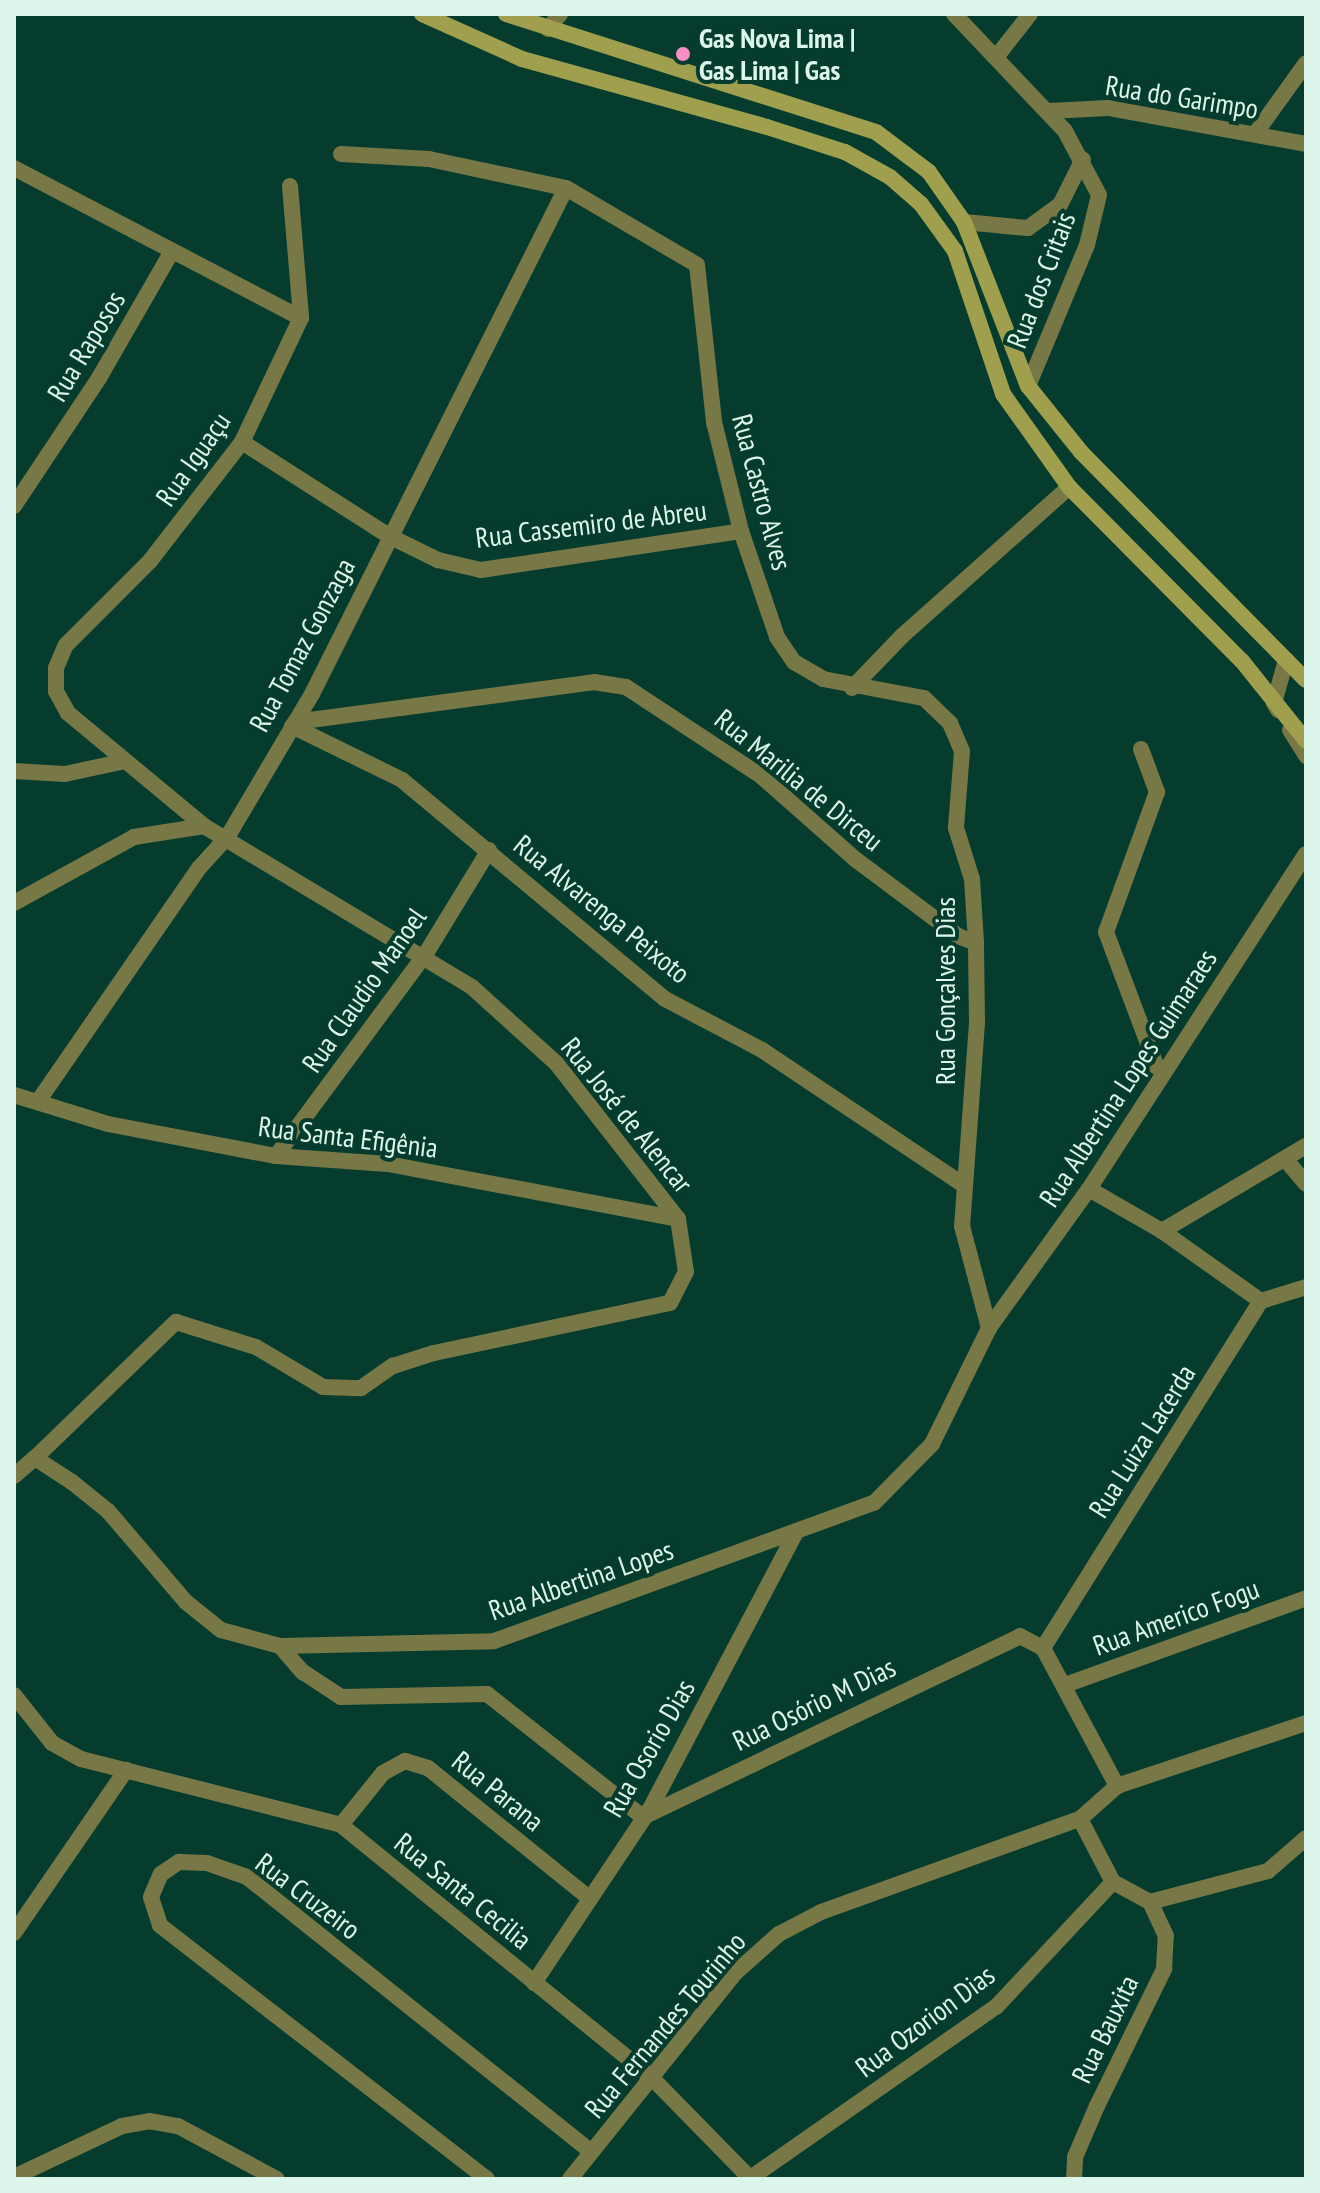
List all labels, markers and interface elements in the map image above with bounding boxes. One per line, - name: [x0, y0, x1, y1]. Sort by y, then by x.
- place label: Gas Nova Lima | Gas Lima | Gas: [699, 21, 855, 87]
- marker: Gas Nova Lima | Gas Lima | Gas: [674, 45, 692, 63]
- street label: Rua do Garimpo: [1103, 68, 1261, 126]
- street label: Rua dos Critais: [1000, 207, 1082, 353]
- street label: Rua Raposos: [40, 285, 132, 407]
- street label: Rua Iguaçu: [149, 406, 237, 512]
- street label: Rua Castro Alves: [725, 410, 799, 574]
- street label: Rua Cassemiro de Abreu: [473, 493, 709, 555]
- street label: Rua Tomaz Gonzaga: [242, 552, 362, 738]
- street label: Rua Marilia de Dirceu: [708, 702, 890, 858]
- street label: Rua Alvarenga Peixoto: [507, 828, 697, 990]
- street label: Rua Gonçalves Dias: [928, 897, 962, 1085]
- street label: Rua Claudio Manoel: [295, 901, 433, 1079]
- street label: Rua Albertina Lopes Guimaraes: [1032, 943, 1224, 1213]
- street label: Rua José de Alencar: [554, 1030, 700, 1200]
- street label: Rua Santa Efigênia: [256, 1109, 440, 1165]
- street label: Rua Luiza Lacerda: [1082, 1358, 1202, 1524]
- street label: Rua Albertina Lopes: [484, 1533, 678, 1627]
- street label: Rua Americo Fogu: [1088, 1571, 1264, 1663]
- street label: Rua Osório M Dias: [727, 1650, 901, 1758]
- street label: Rua Osorio Dias: [596, 1673, 702, 1823]
- street label: Rua Parana: [445, 1744, 551, 1838]
- street label: Rua Santa Cecilia: [388, 1826, 538, 1956]
- street label: Rua Cruzeiro: [249, 1846, 367, 1946]
- street label: Rua Fernandes Tourinho: [577, 1925, 753, 2125]
- street label: Rua Ozorion Dias: [849, 1958, 1001, 2084]
- street label: Rua Bauxita: [1065, 1970, 1145, 2088]

